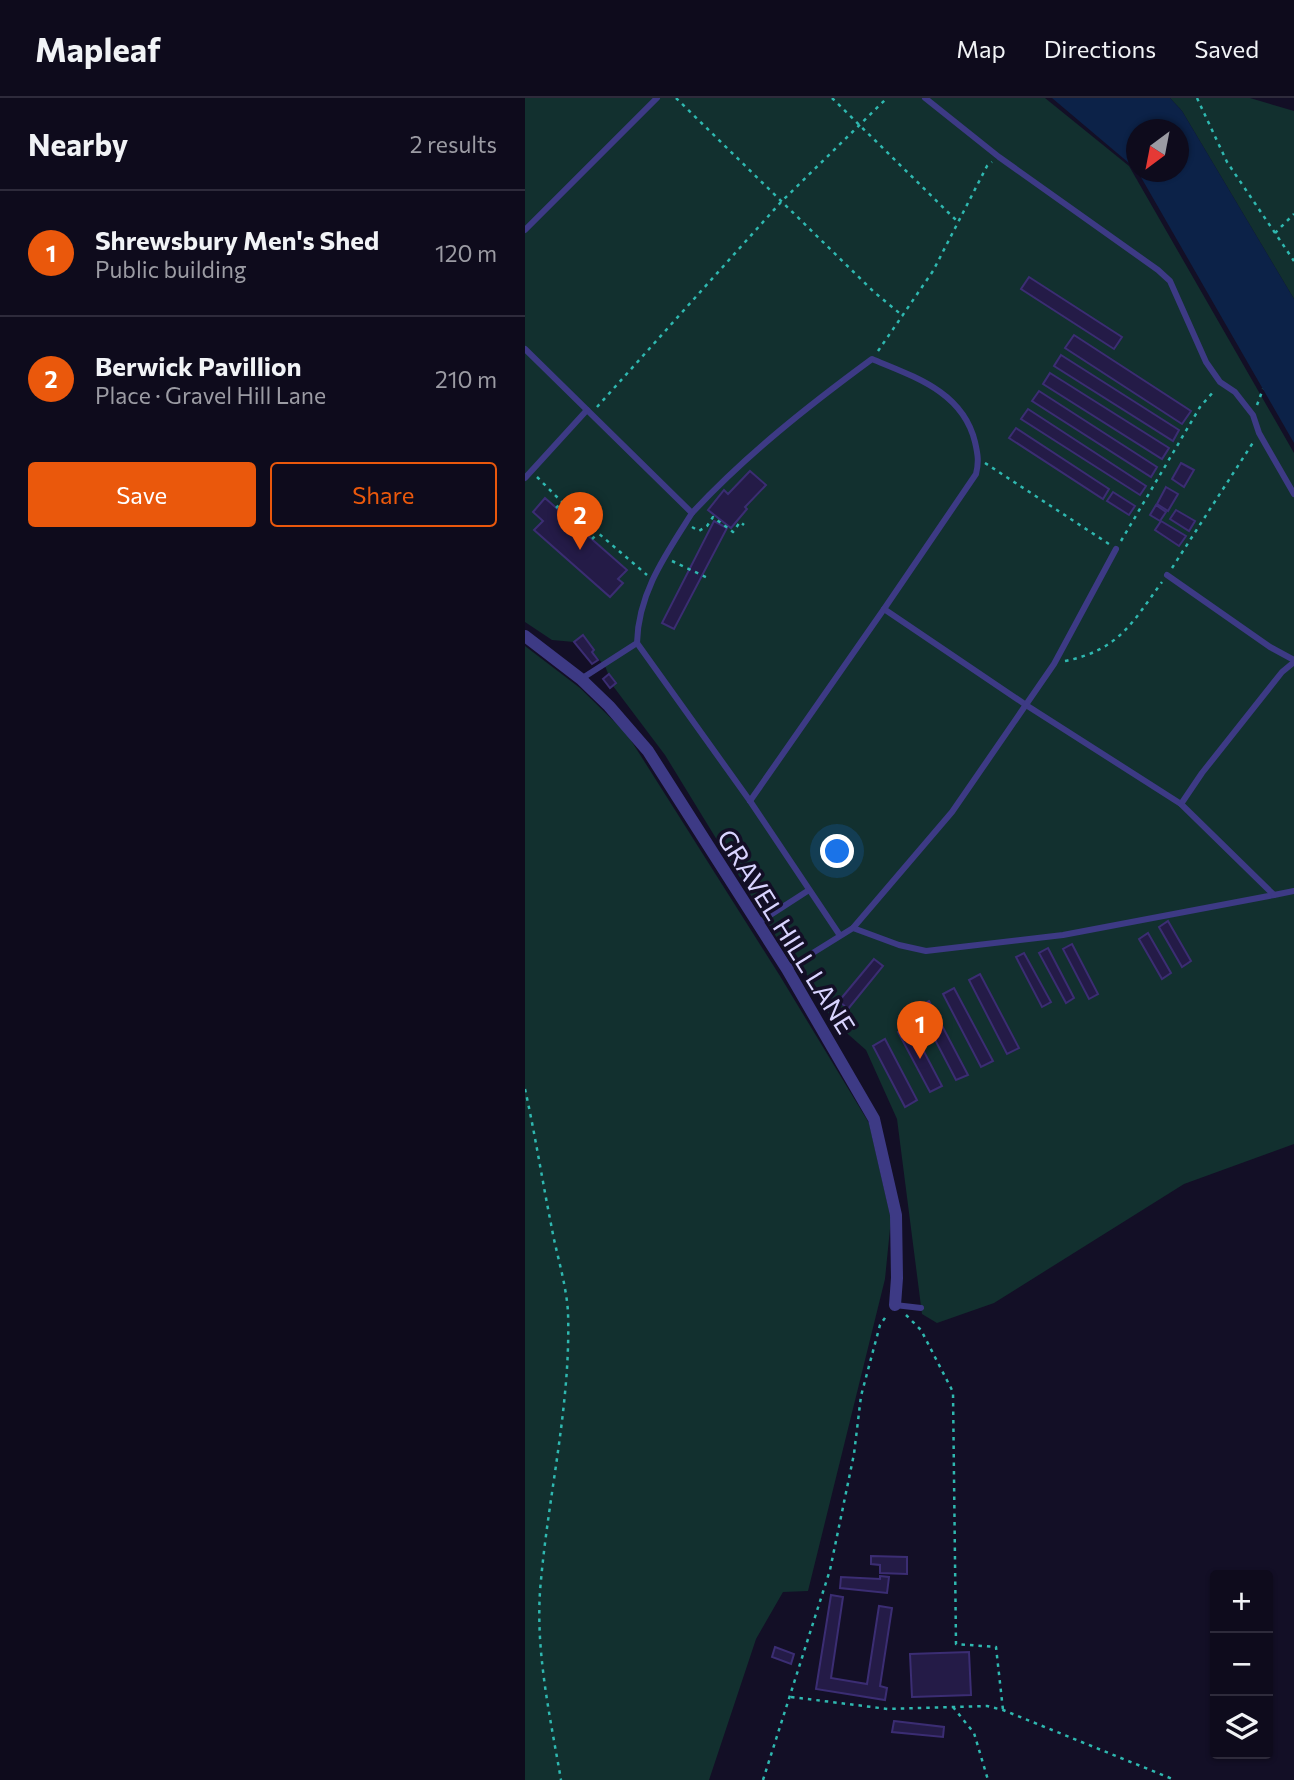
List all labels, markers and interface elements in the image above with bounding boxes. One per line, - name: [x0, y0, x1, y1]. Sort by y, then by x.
- text: Mapleaf: [35, 28, 161, 69]
- text: Map: [956, 34, 1006, 63]
- text: Directions: [1044, 34, 1156, 63]
- text: Saved: [1194, 34, 1259, 63]
- north arrow: [1126, 119, 1189, 182]
- text: Nearby: [28, 125, 128, 162]
- text: 2 results: [410, 130, 497, 158]
- text: Shrewsbury Men's Shed: [95, 224, 379, 255]
- text: 1: [46, 239, 56, 267]
- text: 120 m: [435, 239, 497, 267]
- text: Public building: [95, 255, 246, 283]
- text: Berwick Pavillion: [95, 350, 302, 381]
- text: 2: [44, 365, 58, 393]
- text: 210 m: [435, 365, 497, 393]
- text: Place · Gravel Hill Lane: [95, 381, 326, 409]
- button: Save: [28, 462, 256, 527]
- button: Share: [270, 462, 497, 527]
- pin: 2: [557, 492, 603, 550]
- street label: GRAVEL HILL LANE: [712, 823, 862, 1039]
- your location: [820, 834, 854, 868]
- pin: 1: [897, 1001, 943, 1059]
- map controls: [1210, 1570, 1273, 1759]
- button: +: [1210, 1570, 1273, 1633]
- button: −: [1210, 1633, 1273, 1696]
- button: layers: [1210, 1696, 1273, 1759]

